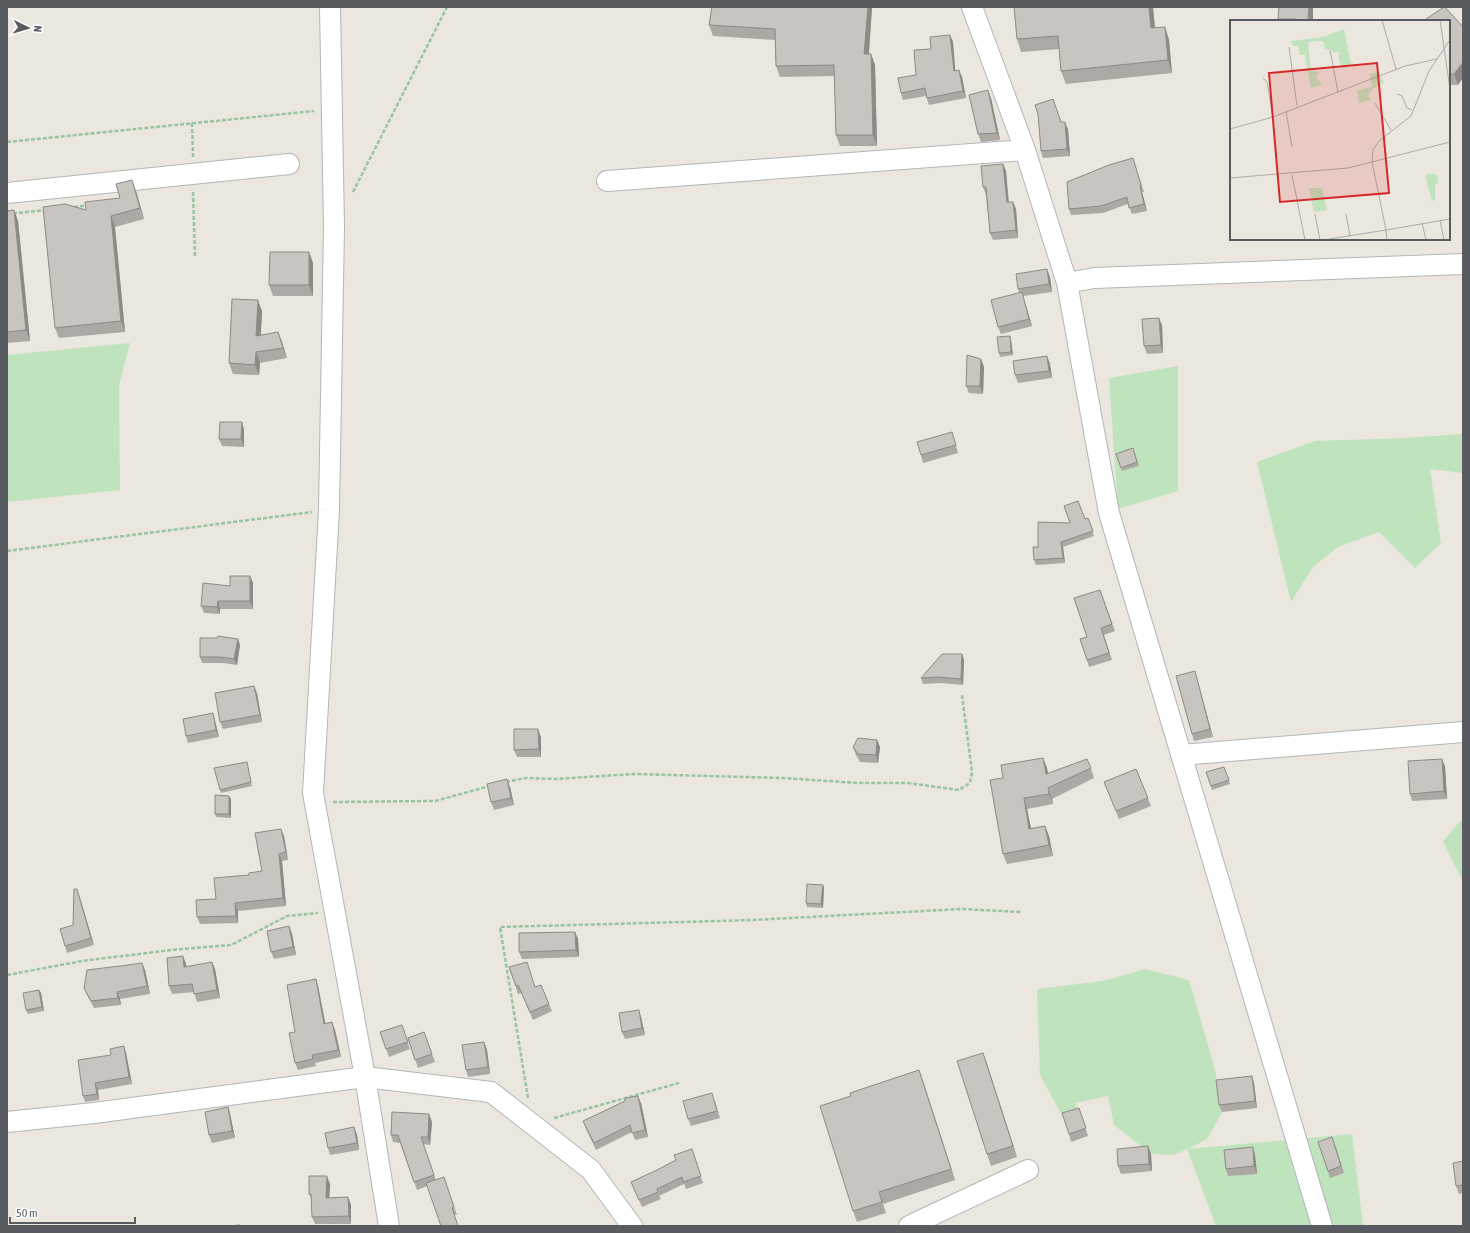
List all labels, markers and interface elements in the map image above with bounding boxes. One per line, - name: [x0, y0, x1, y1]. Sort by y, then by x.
- north arrow: [8, 8, 48, 48]
- inset map: [1230, 20, 1450, 240]
- text: N: [32, 25, 44, 33]
- scale bar: [10, 1199, 135, 1225]
- text: 50 m: [16, 1206, 38, 1220]

